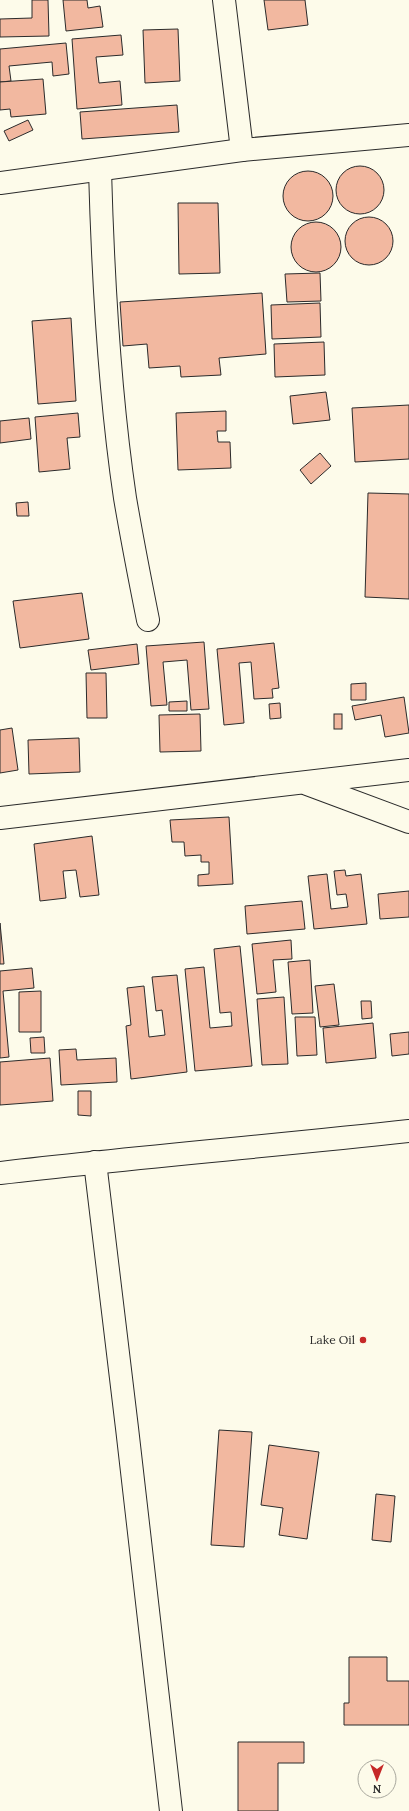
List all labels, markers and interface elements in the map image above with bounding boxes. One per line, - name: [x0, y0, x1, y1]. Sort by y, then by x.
- place label: Lake Oil: [309, 1332, 355, 1347]
- marker: Lake Oil: [358, 1335, 368, 1345]
- north arrow: [357, 1759, 397, 1799]
- text: N: [372, 1782, 381, 1796]

